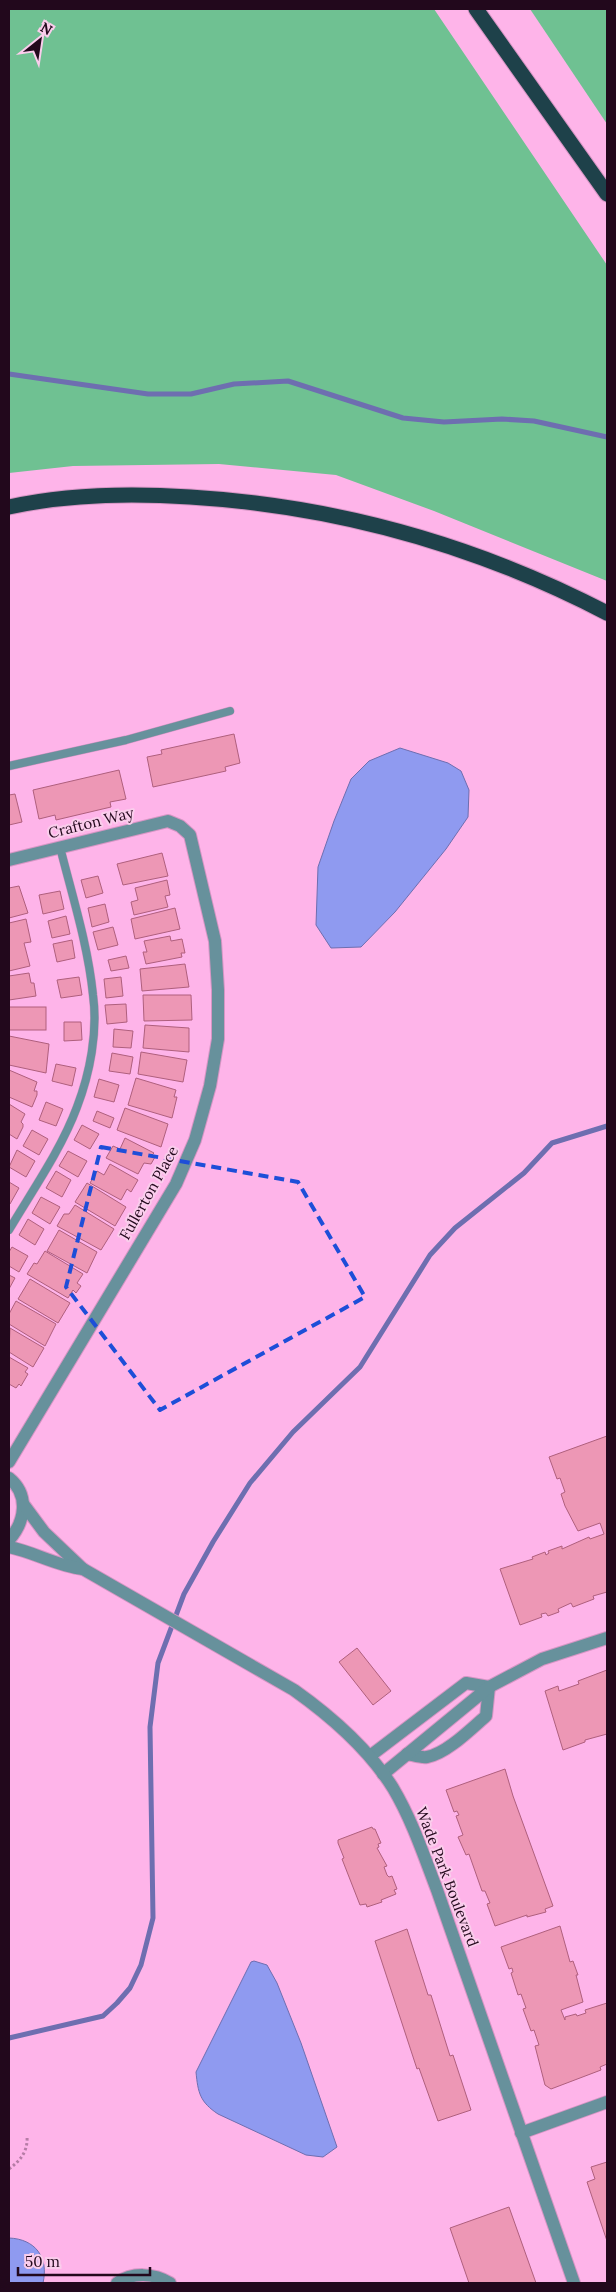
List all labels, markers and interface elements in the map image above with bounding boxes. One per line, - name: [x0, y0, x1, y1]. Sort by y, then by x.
- north arrow: [15, 15, 65, 65]
- text: N: [37, 18, 56, 39]
- street label: Crafton Way: [46, 803, 136, 842]
- street label: Fullerton Place: [115, 1142, 182, 1243]
- street label: Wade Park Boulevard: [412, 1804, 483, 1949]
- scale bar: [18, 2244, 150, 2276]
- text: 50 m: [25, 2252, 60, 2271]

